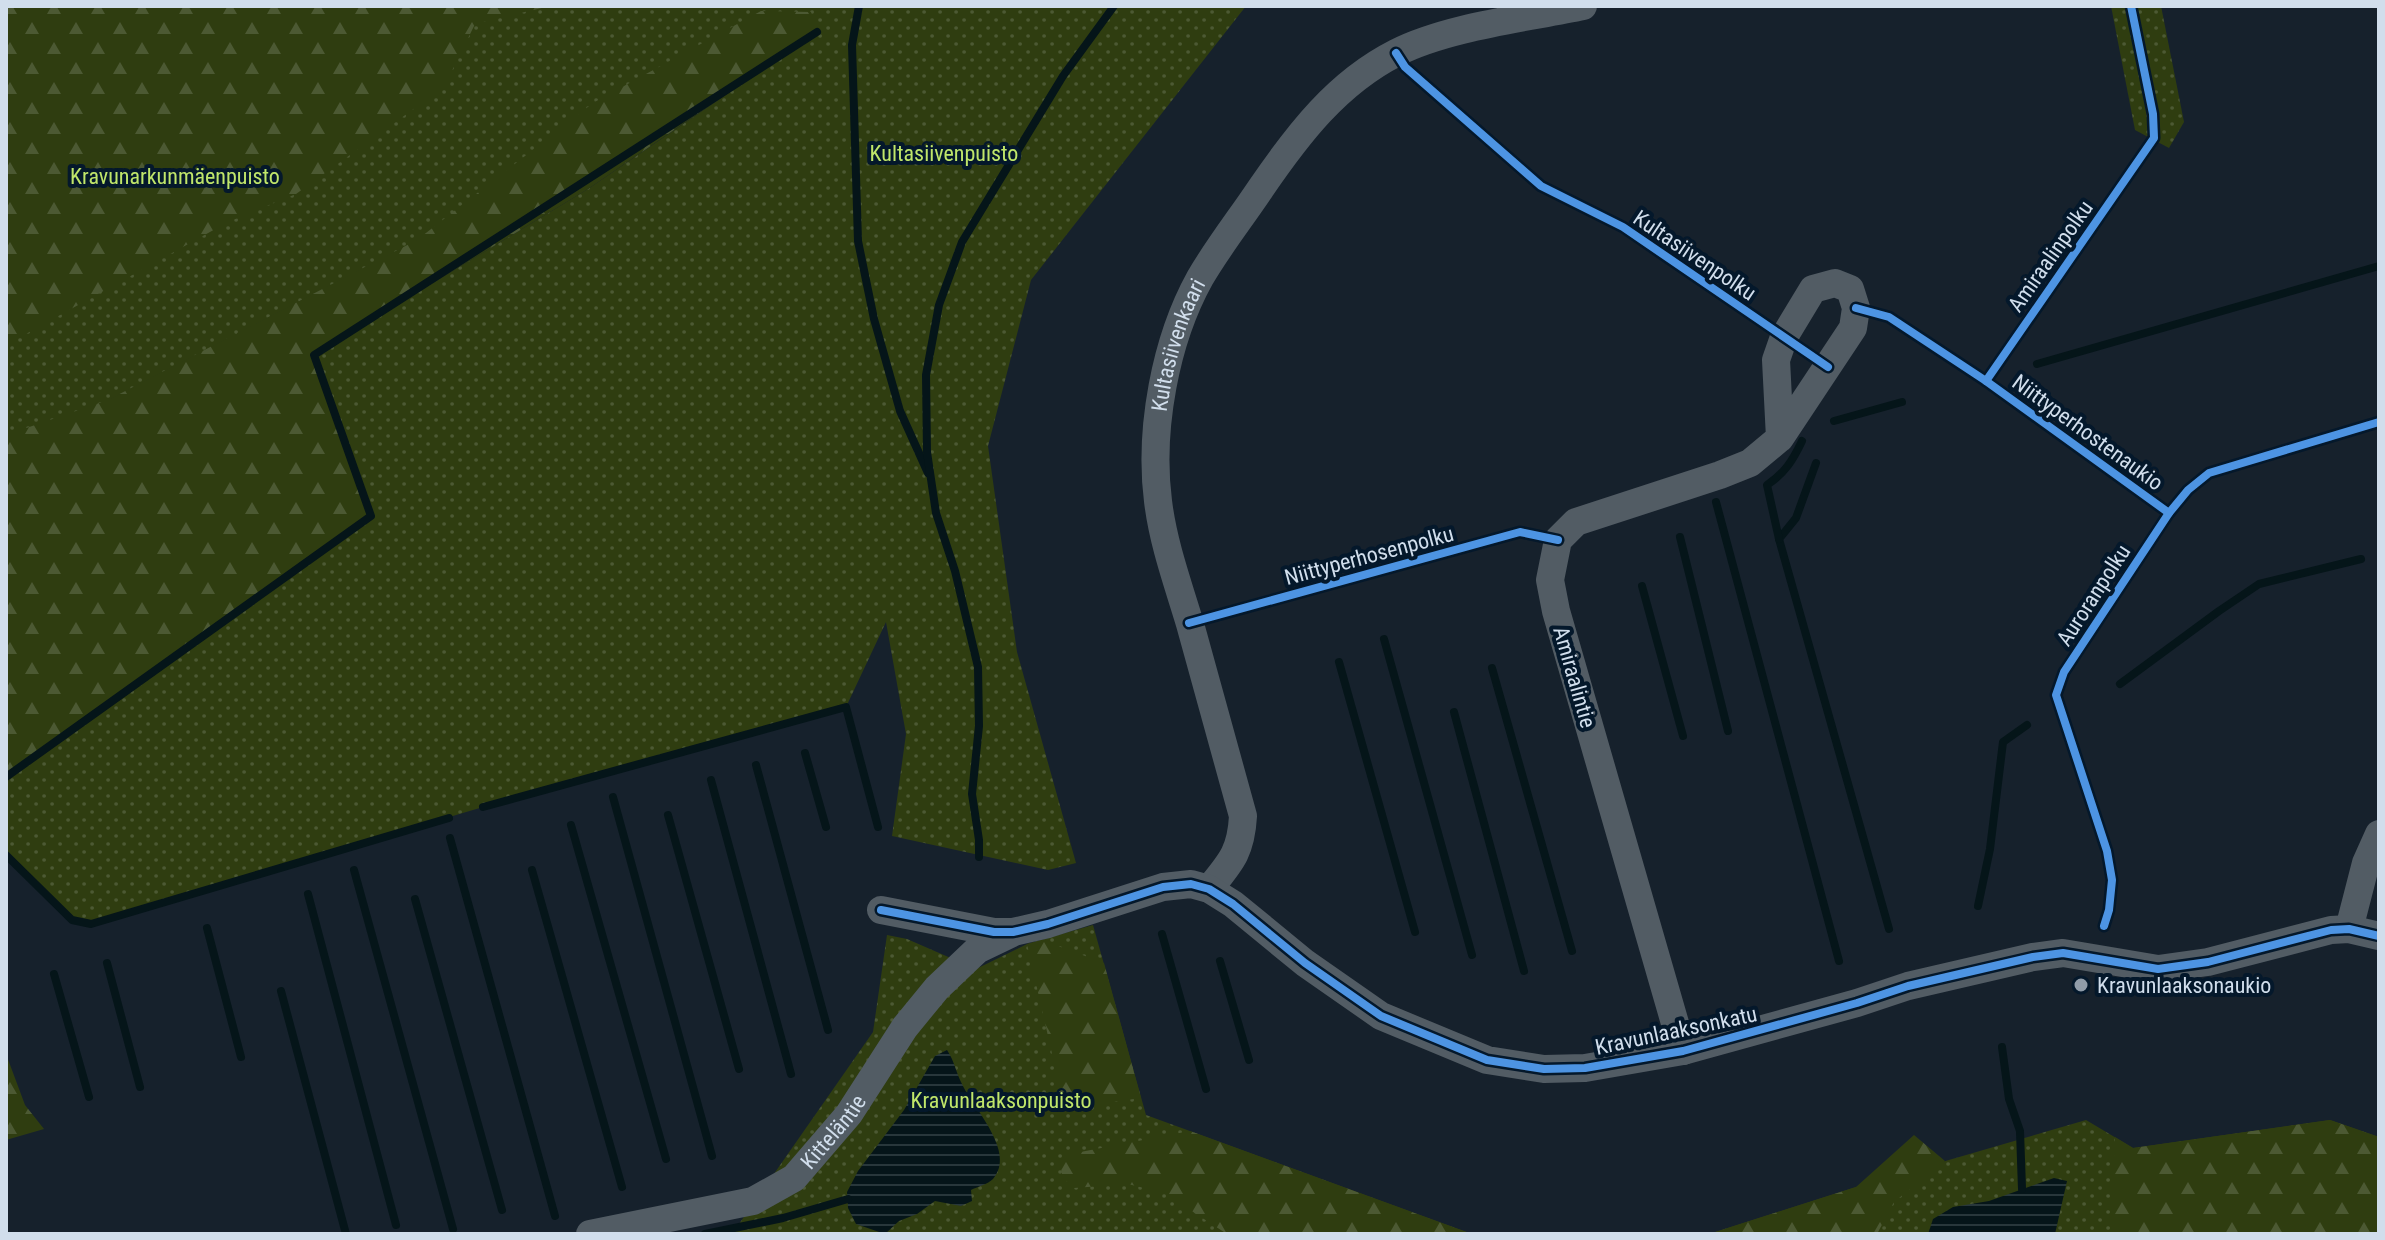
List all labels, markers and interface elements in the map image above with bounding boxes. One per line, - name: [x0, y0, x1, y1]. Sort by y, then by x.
- park label: Kultasiivenpuisto: [870, 141, 1018, 166]
- park label: Kravunarkunmäenpuisto: [70, 164, 280, 189]
- street label: Amiraalinpolku: [2003, 196, 2098, 317]
- street label: Kultasiivenpolku: [1629, 205, 1761, 306]
- street label: Kultasiivenkaari: [1147, 274, 1210, 413]
- street label: Niittyperhostenaukio: [2007, 369, 2168, 495]
- street label: Niittyperhosenpolku: [1282, 521, 1456, 590]
- street label: Auroranpolku: [2051, 540, 2135, 651]
- street label: Amiraalintie: [1548, 624, 1601, 731]
- place label: Kravunlaaksonaukio: [2097, 973, 2271, 998]
- marker: Kravunlaaksonaukio: [2072, 976, 2090, 994]
- street label: Kravunlaaksonkatu: [1593, 1001, 1759, 1060]
- park label: Kravunlaaksonpuisto: [910, 1088, 1092, 1113]
- street label: Kitteläntie: [796, 1090, 871, 1174]

